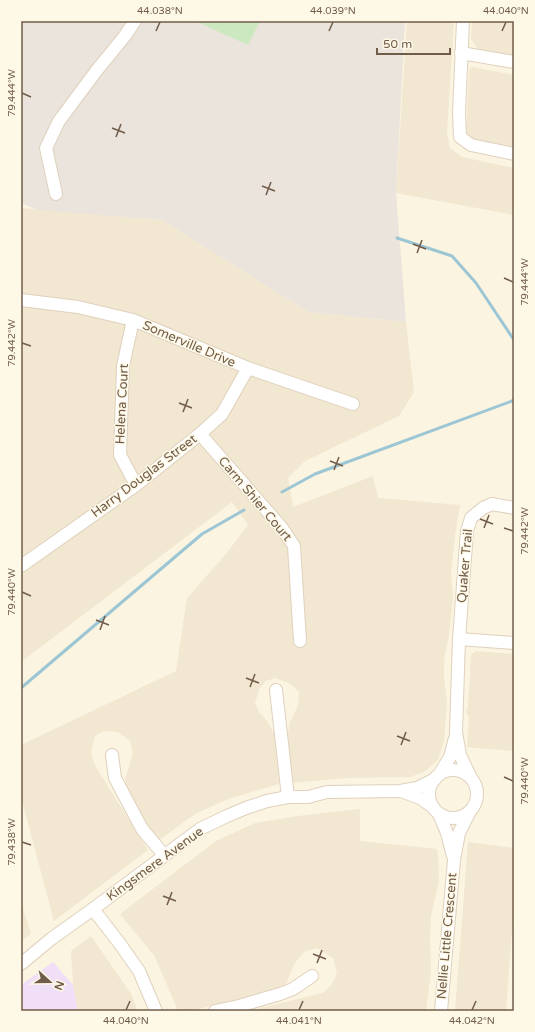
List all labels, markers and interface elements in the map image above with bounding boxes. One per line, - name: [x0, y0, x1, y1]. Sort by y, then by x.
- text: 44.038°N: [137, 5, 183, 17]
- text: 44.039°N: [310, 5, 356, 17]
- text: 44.040°N: [483, 5, 529, 17]
- scale bar: [377, 30, 450, 56]
- text: 50 m: [383, 37, 412, 51]
- text: 79.444°W: [6, 69, 18, 117]
- text: 79.444°W: [519, 258, 531, 306]
- street label: Somerville Drive: [140, 317, 238, 371]
- text: 79.442°W: [6, 319, 18, 367]
- street label: Helena Court: [112, 363, 132, 445]
- street label: Harry Douglas Street: [88, 431, 200, 521]
- street label: Carm Shier Court: [215, 453, 295, 545]
- text: 79.442°W: [519, 507, 531, 555]
- street label: Quaker Trail: [454, 528, 476, 604]
- text: 79.440°W: [6, 568, 18, 616]
- text: 79.440°W: [519, 757, 531, 805]
- text: 79.438°W: [6, 818, 18, 866]
- street label: Kingsmere Avenue: [104, 824, 206, 904]
- street label: Nellie Little Crescent: [433, 872, 461, 1000]
- north arrow: [30, 962, 70, 1002]
- text: N: [51, 979, 67, 992]
- text: 44.040°N: [103, 1015, 149, 1027]
- text: 44.041°N: [276, 1015, 322, 1027]
- text: 44.042°N: [449, 1015, 495, 1027]

